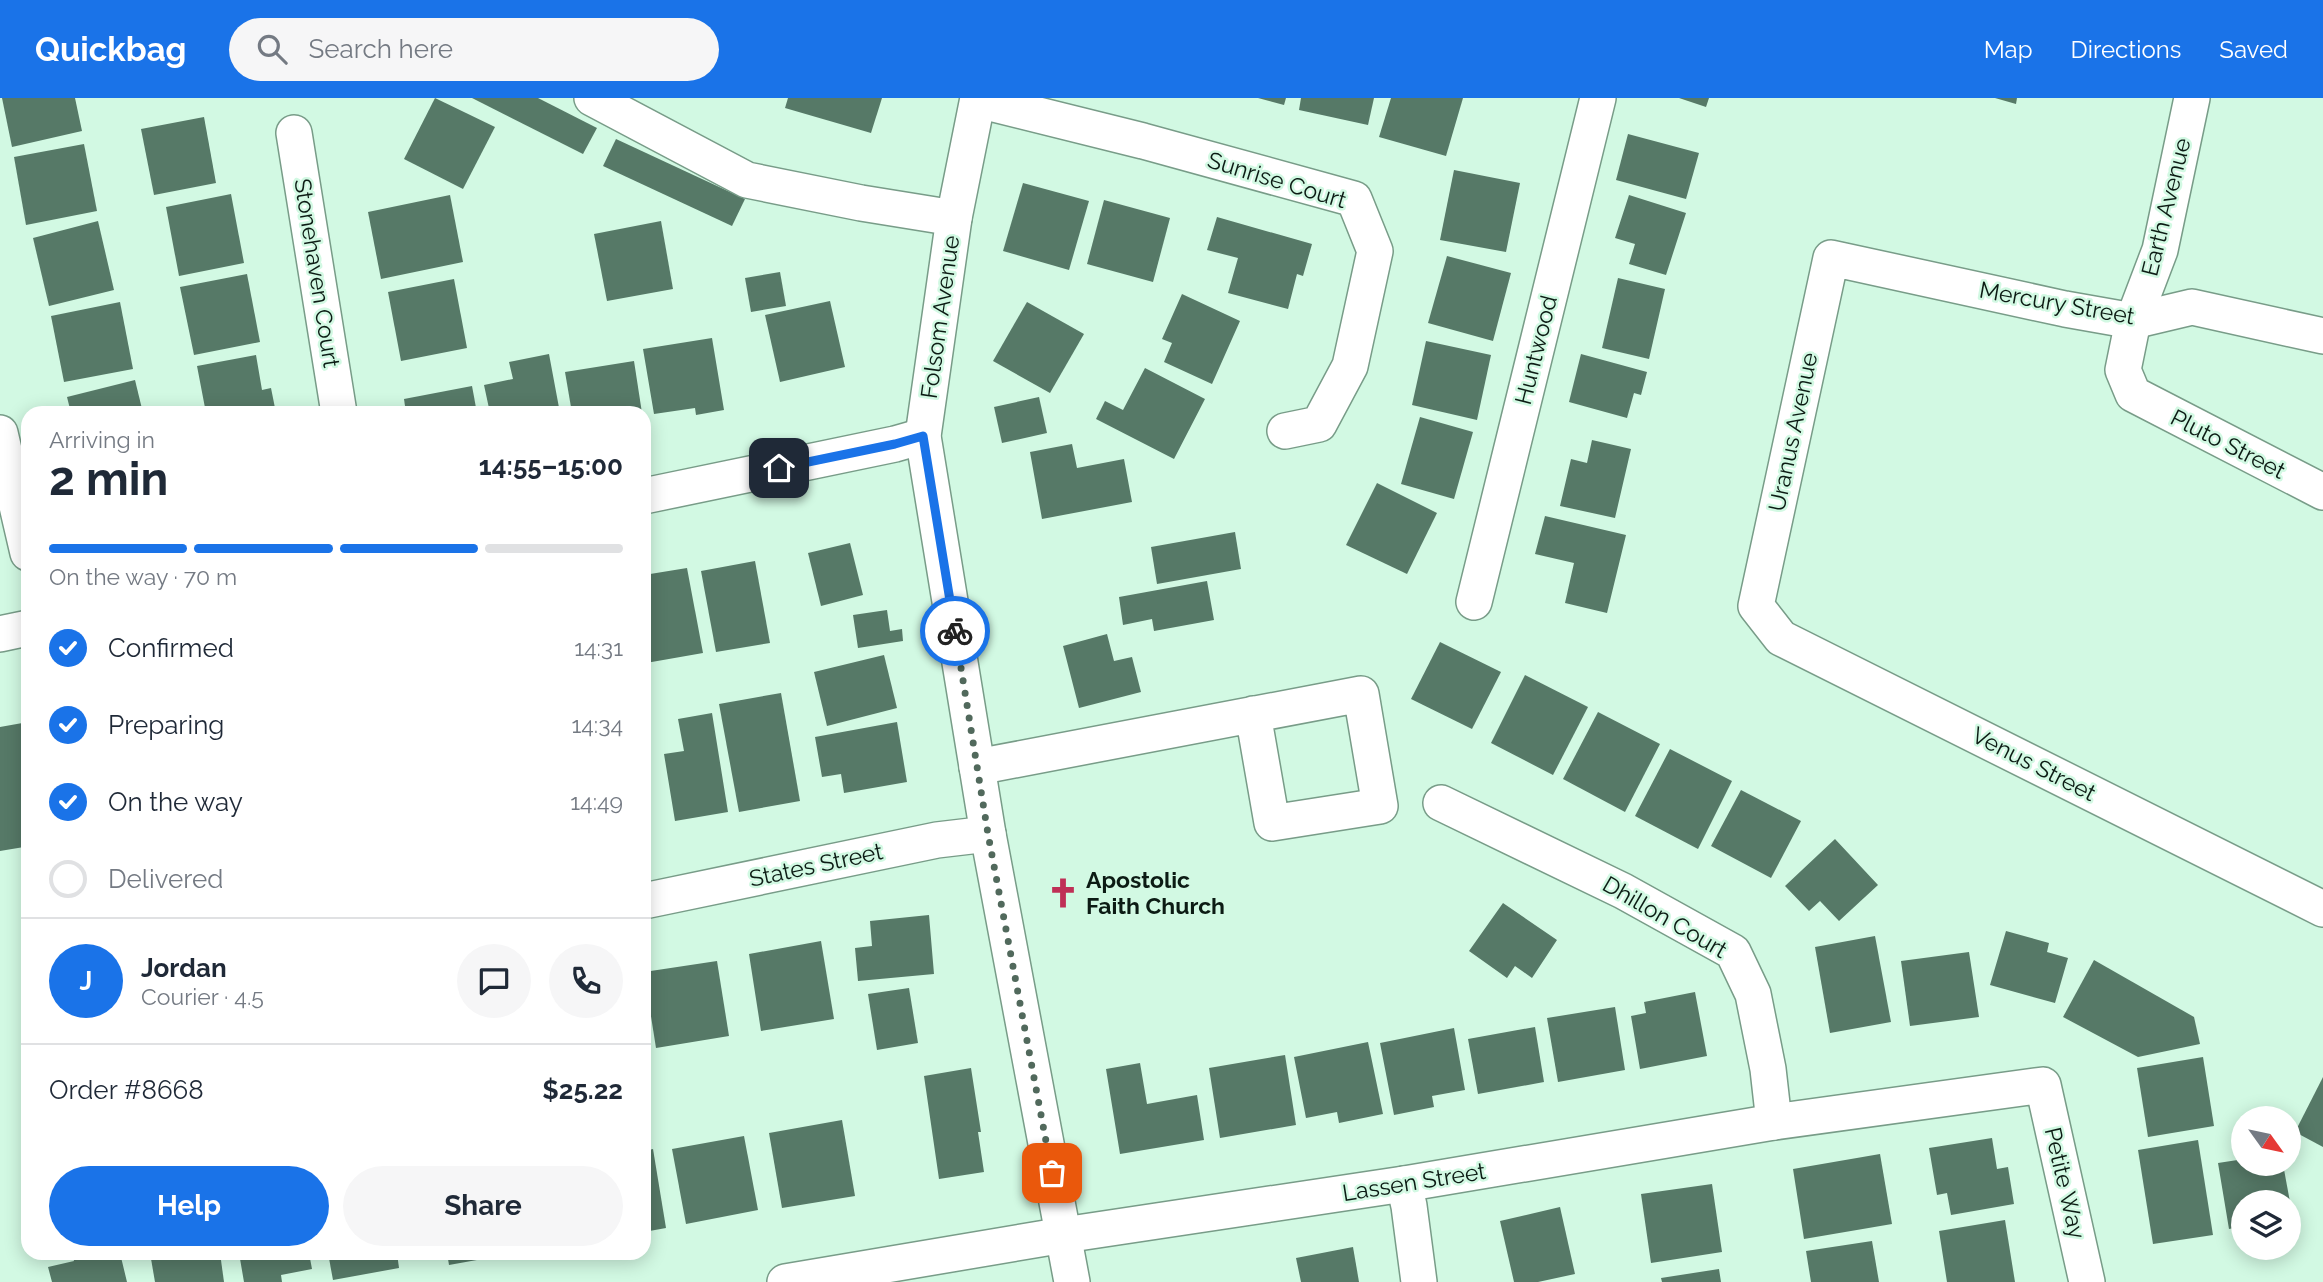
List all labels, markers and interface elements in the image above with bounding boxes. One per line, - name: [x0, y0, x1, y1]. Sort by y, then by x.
- search box: [229, 18, 719, 81]
- text: Quickbag: [35, 30, 187, 69]
- icon: search: [253, 30, 291, 68]
- text: Search here: [309, 34, 453, 64]
- text: Map: [1984, 35, 2033, 64]
- text: Directions: [2071, 35, 2181, 64]
- text: Saved: [2219, 35, 2288, 64]
- street label: Earth Avenue: [2135, 135, 2196, 279]
- street label: Sunrise Court: [1205, 146, 1350, 213]
- street label: Stonehaven Court: [289, 177, 346, 370]
- street label: Folsom Avenue: [915, 234, 964, 400]
- street label: Mercury Street: [1977, 276, 2137, 329]
- street label: Huntwood: [1509, 292, 1562, 407]
- street label: Uranus Avenue: [1762, 350, 1823, 514]
- street label: Pluto Street: [2166, 403, 2290, 484]
- text: Arriving in: [49, 426, 155, 453]
- pin: [749, 438, 809, 498]
- icon: home: [760, 449, 798, 487]
- text: 14:55–15:00: [479, 451, 623, 481]
- text: 2 min: [49, 452, 168, 506]
- text: On the way · 70 m: [49, 563, 237, 590]
- courier: [920, 596, 990, 666]
- icon: bike: [936, 612, 974, 650]
- icon: check: [49, 629, 87, 667]
- text: Confirmed: [108, 633, 234, 663]
- text: 14:31: [574, 634, 623, 661]
- icon: check: [49, 706, 87, 744]
- text: Preparing: [108, 710, 224, 740]
- text: 14:34: [571, 711, 623, 738]
- street label: Venus Street: [1968, 721, 2101, 806]
- icon: check: [49, 783, 87, 821]
- text: On the way: [108, 787, 243, 817]
- text: 14:49: [570, 788, 623, 815]
- street label: States Street: [747, 837, 885, 892]
- text: Delivered: [108, 864, 223, 894]
- place label: Apostolic Faith Church: [1086, 866, 1225, 919]
- street label: Dhillon Court: [1598, 870, 1733, 963]
- church icon: Apostolic Faith Church: [1046, 876, 1080, 910]
- button: chat: [457, 944, 531, 1018]
- button: phone: [549, 944, 623, 1018]
- text: Jordan: [141, 953, 227, 983]
- text: J: [80, 966, 92, 996]
- text: Courier · 4.5: [141, 983, 264, 1010]
- text: Order #8668: [49, 1075, 204, 1105]
- text: $25.22: [542, 1075, 623, 1105]
- north arrow: [2231, 1106, 2301, 1176]
- map controls: [2231, 1106, 2301, 1260]
- street label: Petite Way: [2040, 1124, 2091, 1241]
- pin: [1022, 1143, 1082, 1203]
- icon: bag: [1033, 1154, 1071, 1192]
- street label: Lassen Street: [1340, 1157, 1488, 1206]
- button: Help: [49, 1166, 329, 1246]
- button: Share: [343, 1166, 623, 1246]
- button: layers: [2231, 1190, 2301, 1260]

